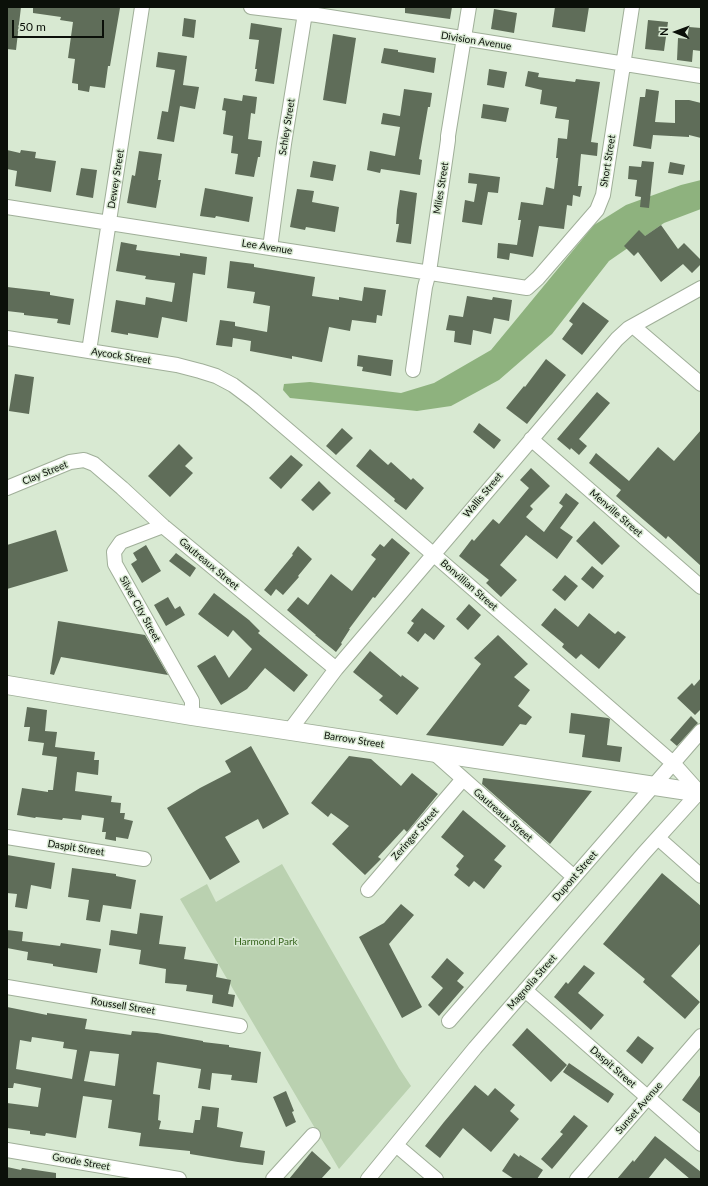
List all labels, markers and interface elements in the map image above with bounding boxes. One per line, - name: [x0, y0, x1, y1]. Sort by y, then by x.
- scale bar: [14, 12, 106, 38]
- north arrow: [656, 12, 696, 52]
- text: 50 m: [19, 19, 46, 34]
- text: N: [657, 27, 670, 36]
- street label: Division Avenue: [440, 30, 512, 52]
- street label: Schley Street: [277, 98, 297, 156]
- street label: Short Street: [598, 134, 618, 188]
- street label: Dewey Street: [105, 149, 127, 209]
- street label: Miles Street: [431, 161, 451, 215]
- street label: Lee Avenue: [241, 237, 293, 257]
- street label: Aycock Street: [90, 345, 152, 367]
- street label: Clay Street: [21, 458, 69, 488]
- street label: Wallis Street: [461, 470, 505, 520]
- street label: Menville Street: [587, 487, 645, 539]
- street label: Gautreaux Street: [177, 535, 241, 593]
- street label: Bonvillian Street: [438, 557, 500, 613]
- street label: Silver City Street: [117, 574, 163, 644]
- street label: Barrow Street: [323, 729, 385, 751]
- street label: Gautreaux Street: [471, 786, 535, 844]
- street label: Zeringer Street: [389, 805, 441, 863]
- street label: Daspit Street: [47, 838, 105, 858]
- street label: Dupont Street: [550, 849, 600, 903]
- park label: Harmond Park: [234, 936, 298, 948]
- street label: Magnolia Street: [505, 952, 559, 1012]
- street label: Roussell Street: [90, 995, 156, 1017]
- street label: Daspit Street: [587, 1044, 639, 1090]
- street label: Sunset Avenue: [613, 1079, 665, 1137]
- street label: Goode Street: [51, 1151, 111, 1173]

